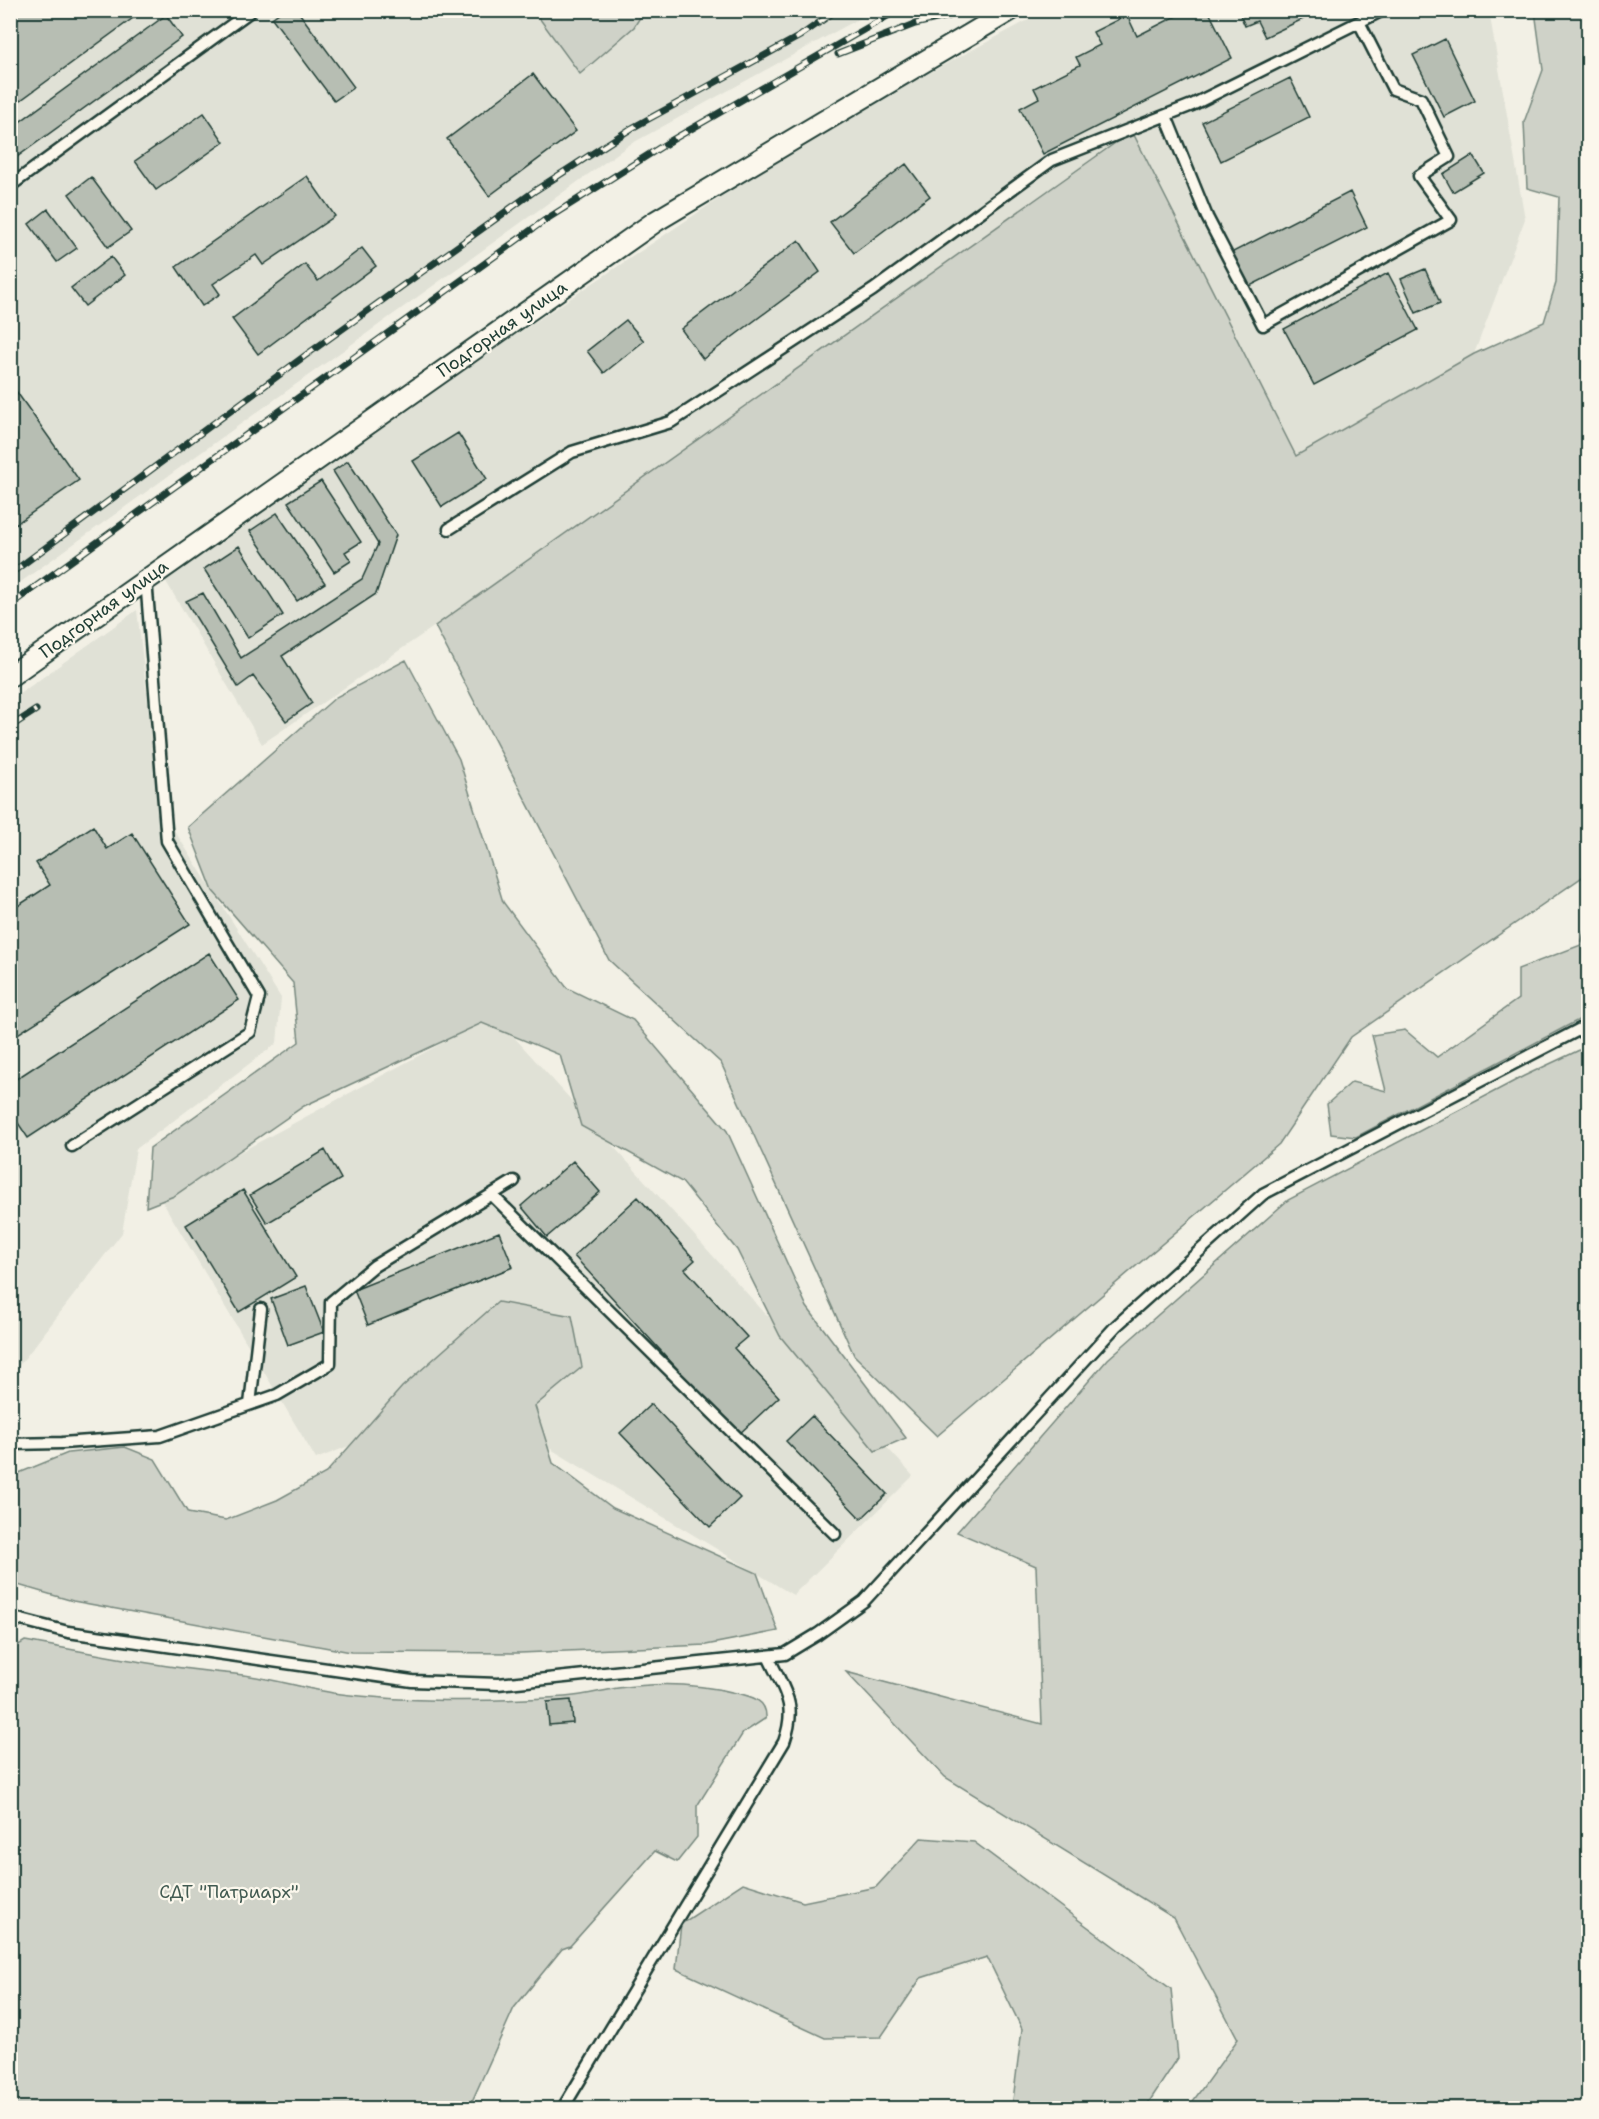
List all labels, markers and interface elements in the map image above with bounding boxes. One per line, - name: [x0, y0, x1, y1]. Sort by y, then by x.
- street label: Подгорная улица: [432, 275, 572, 383]
- street label: Подгорная улица: [35, 554, 173, 664]
- park label: СДТ "Патриарх": [159, 1880, 299, 1904]

